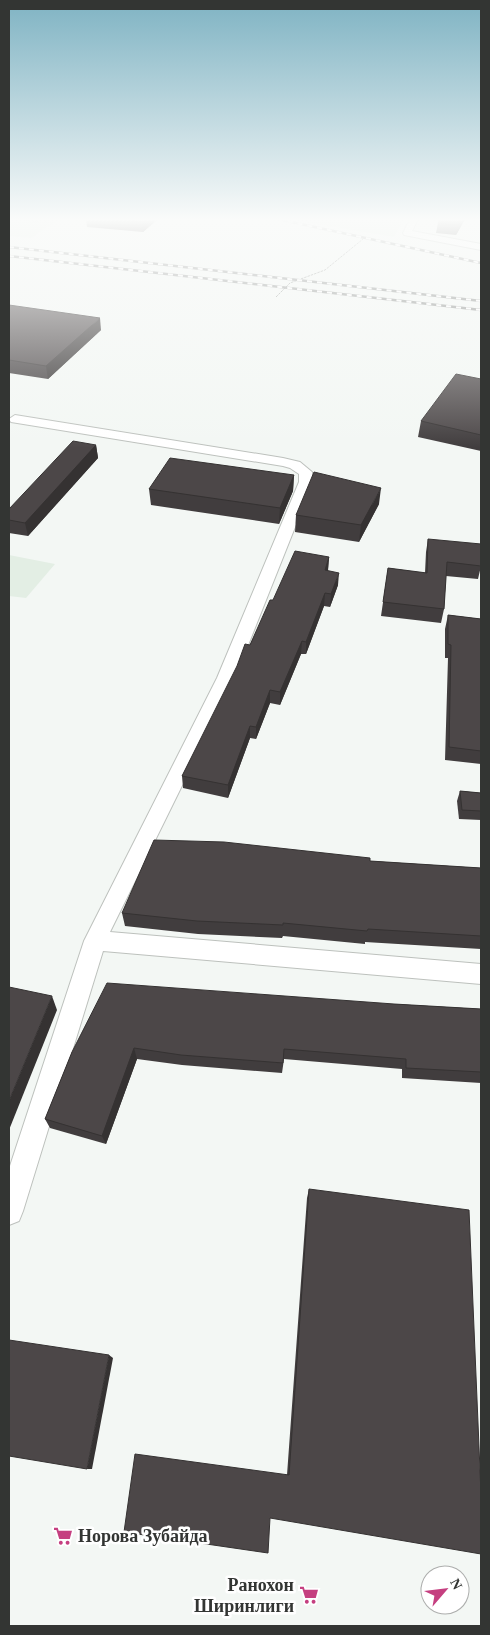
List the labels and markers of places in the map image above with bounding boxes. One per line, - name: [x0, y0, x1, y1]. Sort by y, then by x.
- supermarket icon: Норова Зубайда: [52, 1525, 74, 1547]
- place label: Норова Зубайда: [78, 1526, 208, 1546]
- place label: Ранохон Ширинлиги: [194, 1575, 294, 1616]
- supermarket icon: Ранохон Ширинлиги: [298, 1584, 320, 1606]

